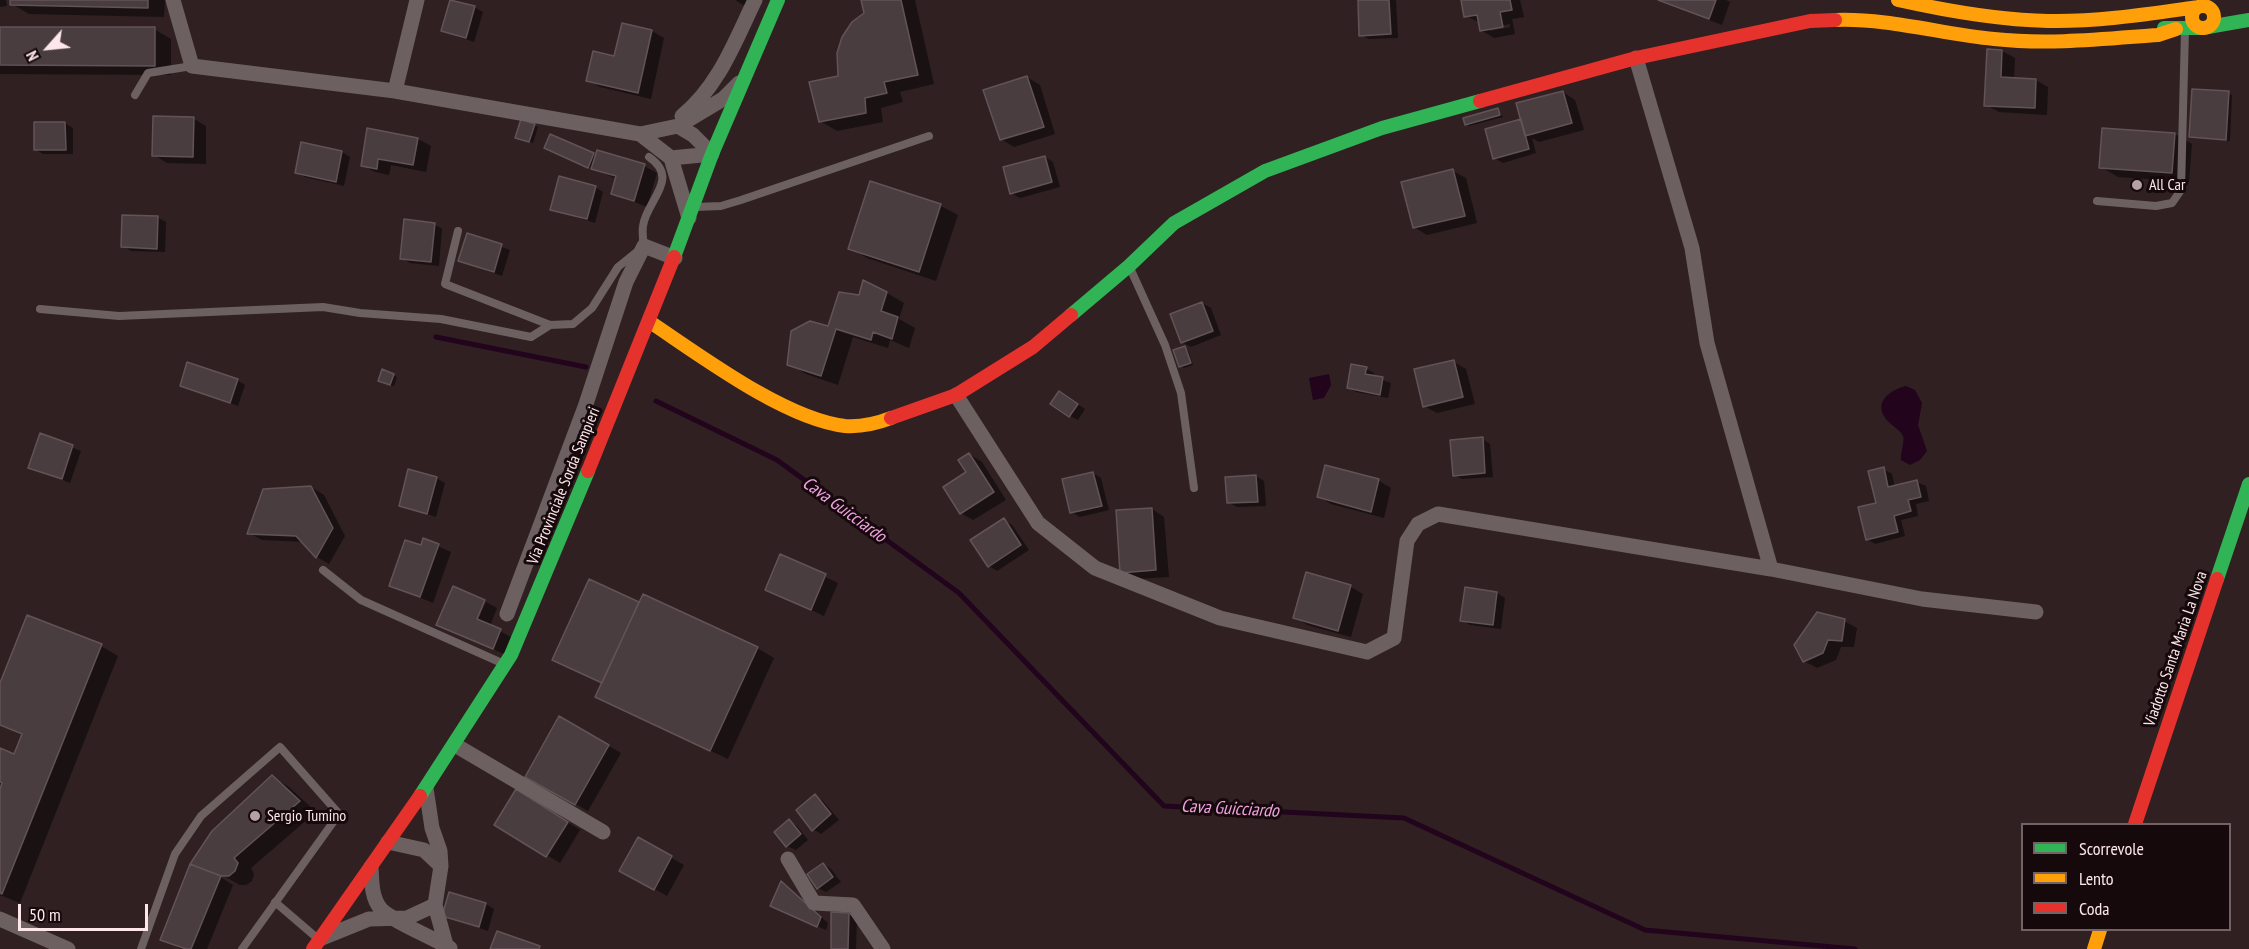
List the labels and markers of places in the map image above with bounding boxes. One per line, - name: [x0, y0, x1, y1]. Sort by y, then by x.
- place label: All Car: [2149, 175, 2185, 195]
- marker: All Car: [2130, 178, 2144, 192]
- place label: Sergio Tumino: [267, 806, 346, 826]
- marker: Sergio Tumino: [248, 809, 262, 823]

